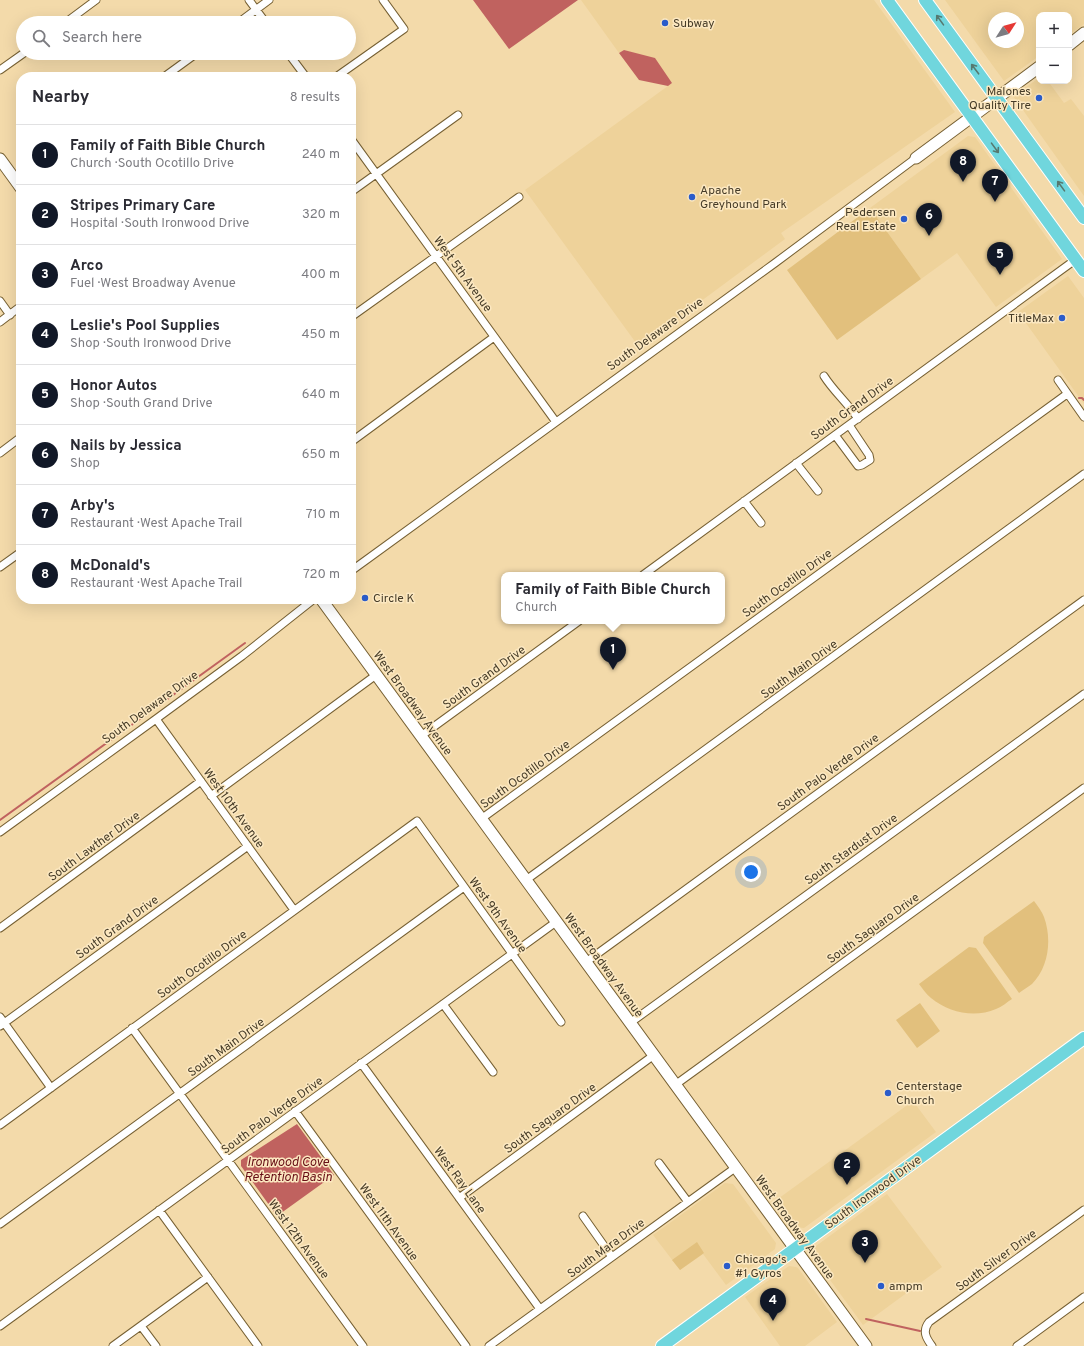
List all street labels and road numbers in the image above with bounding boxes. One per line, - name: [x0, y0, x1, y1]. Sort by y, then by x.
- street label: West 5th Avenue: [429, 233, 495, 316]
- street label: South Delaware Drive: [604, 294, 707, 375]
- street label: South Grand Drive: [808, 373, 897, 444]
- street label: South Ocotillo Drive: [740, 546, 836, 622]
- street label: South Main Drive: [758, 637, 841, 703]
- street label: South Grand Drive: [440, 642, 529, 713]
- street label: West Broadway Avenue: [369, 648, 455, 759]
- street label: South Delaware Drive: [99, 667, 202, 748]
- street label: South Palo Verde Drive: [774, 730, 883, 815]
- street label: South Ocotillo Drive: [478, 737, 574, 813]
- street label: West 10th Avenue: [199, 766, 268, 852]
- street label: South Lawther Drive: [46, 808, 144, 885]
- street label: South Stardust Drive: [802, 811, 901, 889]
- street label: West 9th Avenue: [464, 875, 530, 957]
- street label: South Saguaro Drive: [824, 890, 923, 968]
- street label: South Grand Drive: [73, 892, 162, 963]
- street label: West Broadway Avenue: [560, 910, 646, 1021]
- street label: South Ocotillo Drive: [155, 927, 251, 1003]
- street label: South Main Drive: [185, 1015, 268, 1081]
- street label: South Palo Verde Drive: [218, 1073, 327, 1158]
- street label: South Saguaro Drive: [501, 1080, 600, 1158]
- street label: West Ray Lane: [430, 1144, 489, 1217]
- street label: South Ironwood Drive: [822, 1152, 925, 1233]
- street label: West Broadway Avenue: [751, 1172, 837, 1283]
- street label: West 11th Avenue: [355, 1181, 422, 1264]
- street label: West 12th Avenue: [264, 1197, 332, 1282]
- street label: South Mara Drive: [565, 1215, 649, 1282]
- street label: South Silver Drive: [953, 1226, 1040, 1296]

